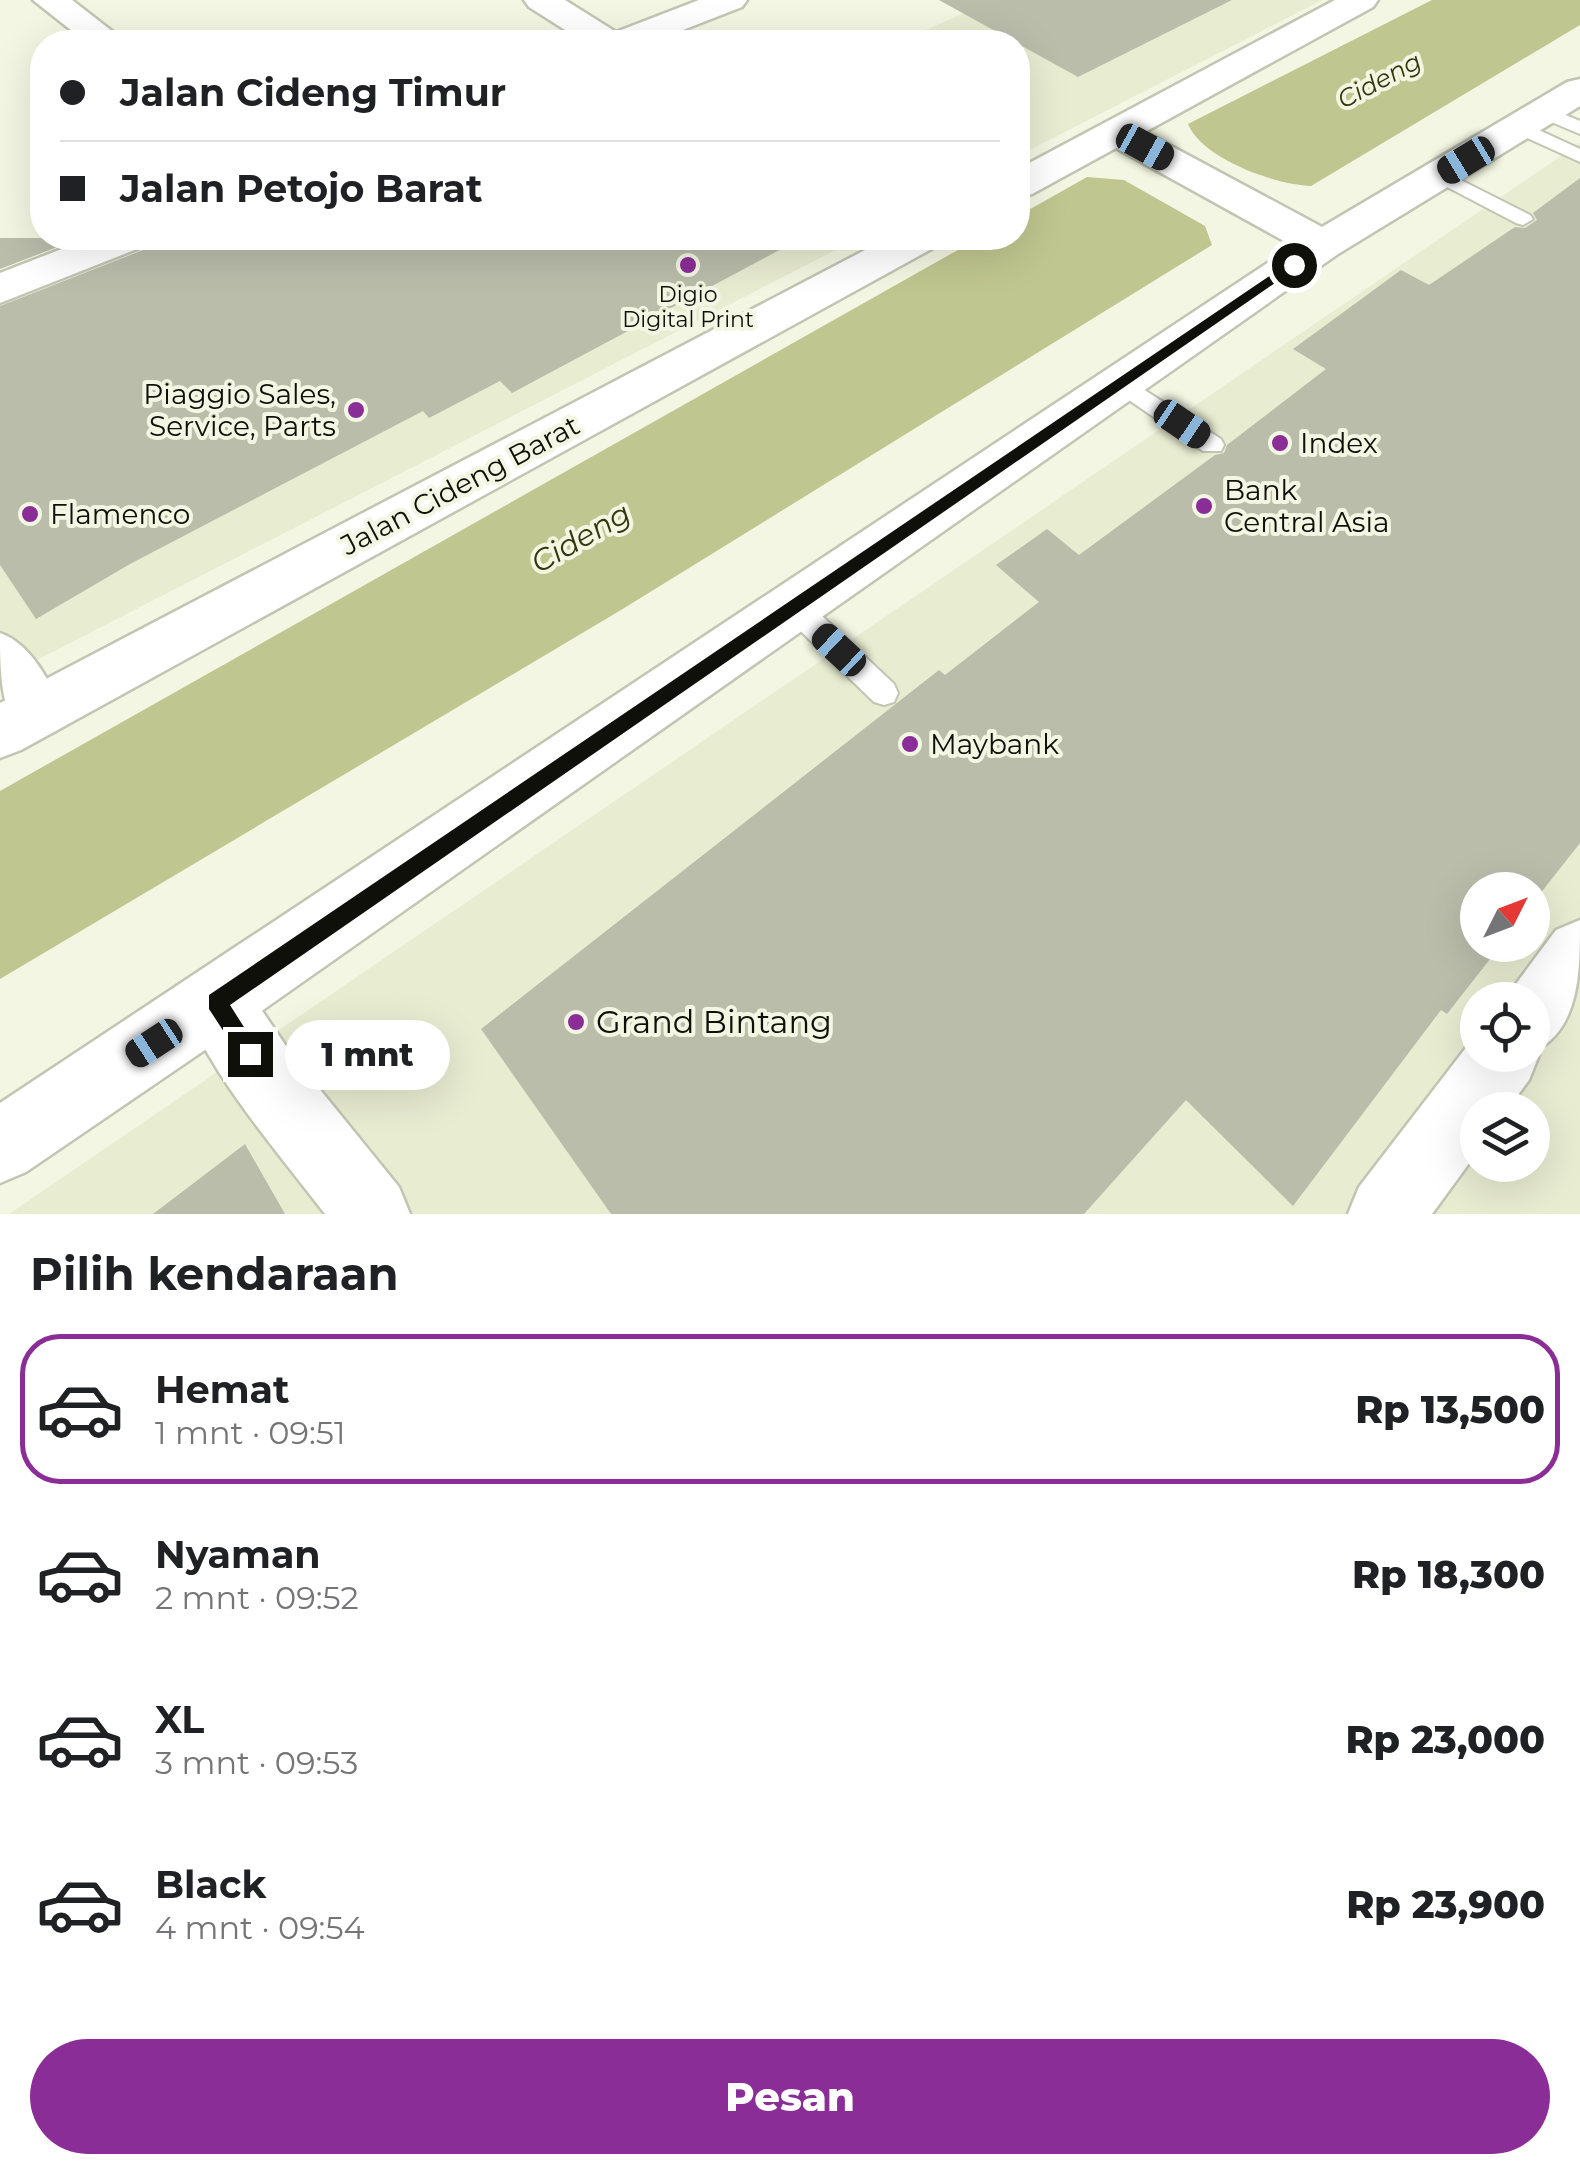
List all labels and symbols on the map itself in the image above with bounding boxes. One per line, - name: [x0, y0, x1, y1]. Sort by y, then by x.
- water label: Cideng: [1332, 45, 1426, 115]
- car: [1111, 119, 1179, 175]
- car: [1433, 132, 1499, 188]
- route start: [1272, 243, 1317, 288]
- marker: Digio Digital Print: [677, 254, 699, 276]
- place label: Digio Digital Print: [622, 281, 754, 333]
- place label: Piaggio Sales, Service, Parts: [143, 377, 336, 443]
- car: [1149, 395, 1215, 453]
- marker: Piaggio Sales, Service, Parts: [345, 399, 367, 421]
- street label: Jalan Cideng Barat: [335, 408, 585, 562]
- place label: Index: [1300, 426, 1378, 460]
- marker: Index: [1269, 432, 1291, 454]
- place label: Bank Central Asia: [1224, 473, 1390, 539]
- water label: Cideng: [525, 495, 637, 581]
- marker: Bank Central Asia: [1193, 495, 1215, 517]
- place label: Flamenco: [50, 497, 190, 531]
- marker: Flamenco: [19, 503, 41, 525]
- car: [807, 619, 871, 681]
- place label: Maybank: [930, 727, 1059, 761]
- marker: Maybank: [899, 733, 921, 755]
- north arrow: [1460, 872, 1550, 962]
- place label: Grand Bintang: [596, 1002, 832, 1041]
- marker: Grand Bintang: [565, 1011, 587, 1033]
- car: [121, 1014, 187, 1072]
- callout: 1 mnt: [285, 1019, 450, 1089]
- route end: [228, 1032, 273, 1077]

